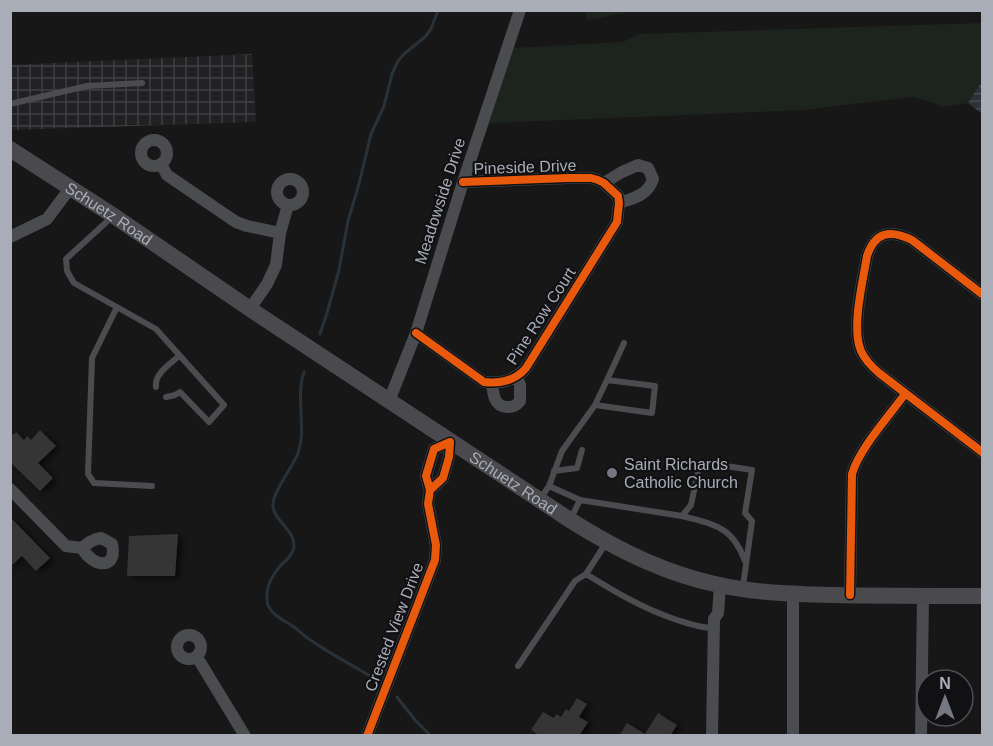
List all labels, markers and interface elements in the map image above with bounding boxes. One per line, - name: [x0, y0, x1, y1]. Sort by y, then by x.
- street label: Meadowside Drive: [412, 136, 468, 266]
- street label: Pineside Drive: [473, 157, 577, 177]
- street label: Schuetz Road: [62, 179, 156, 248]
- street label: Pine Row Court: [503, 264, 579, 368]
- street label: Schuetz Road: [467, 448, 560, 517]
- place label: Saint Richards Catholic Church: [624, 456, 738, 491]
- marker: Saint Richards Catholic Church: [605, 466, 619, 480]
- street label: Crested View Drive: [362, 560, 426, 694]
- north arrow: [915, 668, 975, 728]
- text: N: [939, 675, 951, 692]

